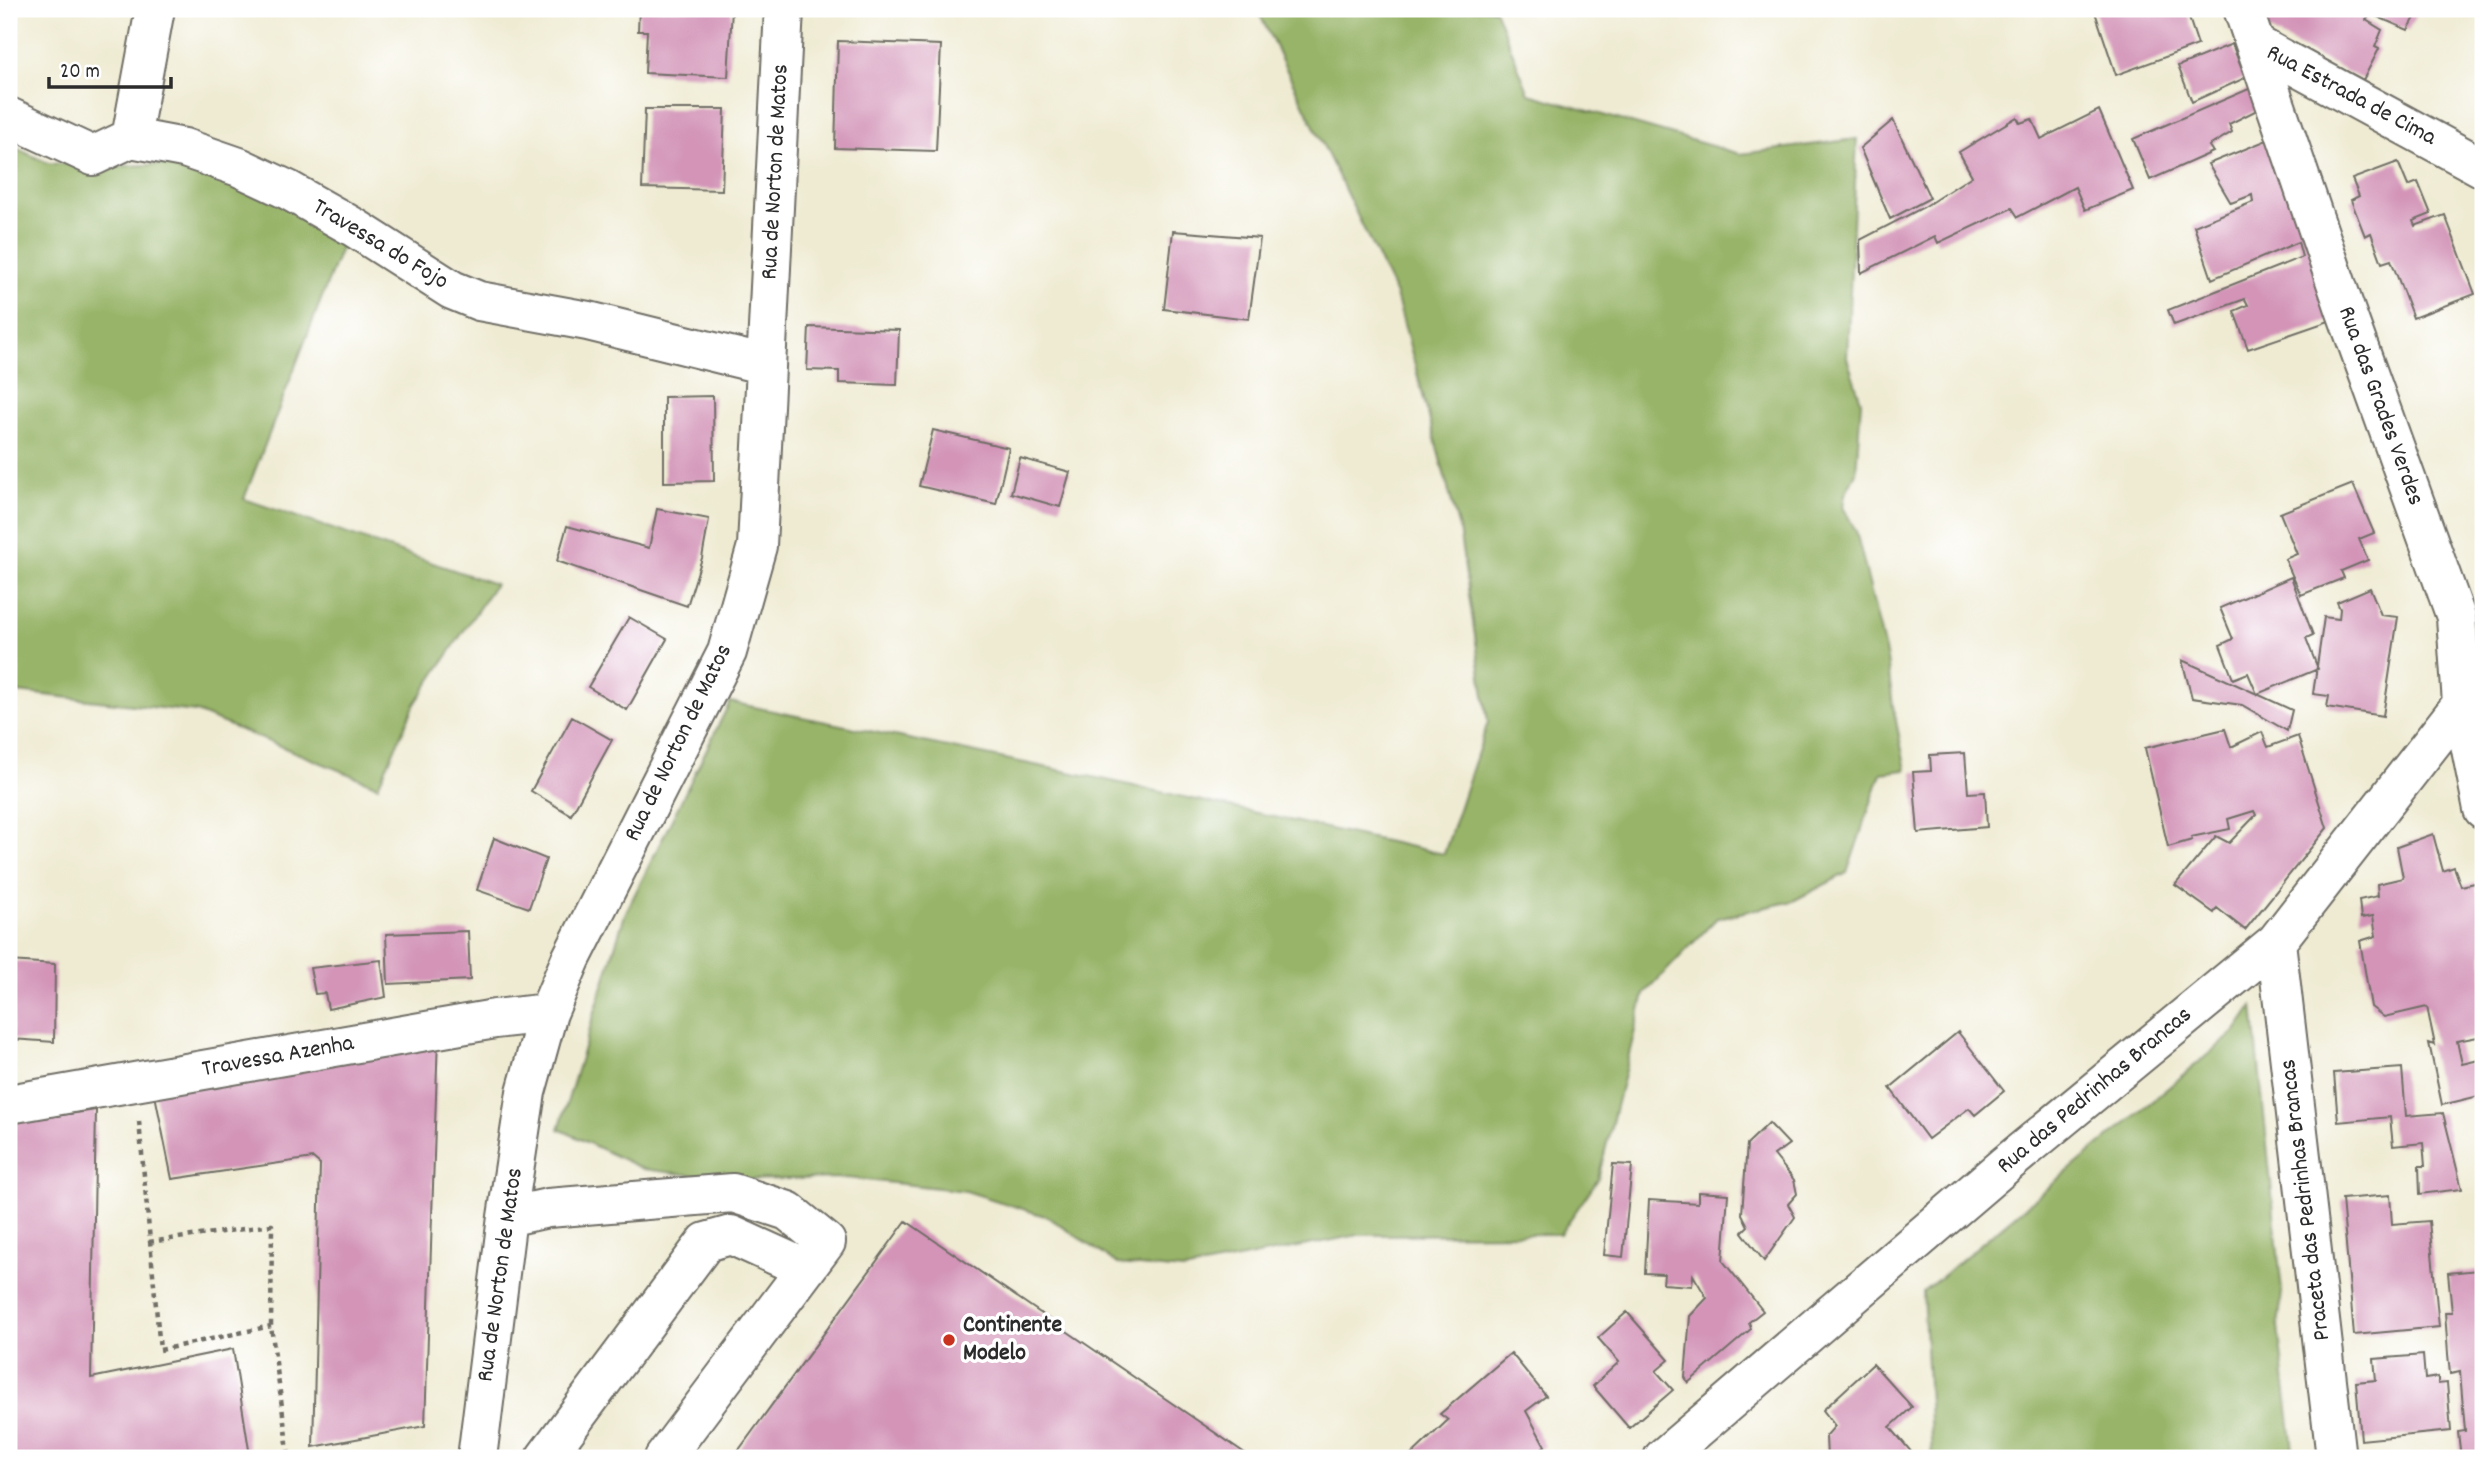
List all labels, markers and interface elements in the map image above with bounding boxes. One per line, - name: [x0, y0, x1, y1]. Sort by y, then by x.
- street label: Rua Estrada de Cima: [2260, 37, 2443, 156]
- scale bar: [49, 46, 172, 90]
- text: 20 m: [60, 58, 100, 88]
- street label: Rua de Norton de Matos: [753, 63, 799, 281]
- street label: Travessa do Fojo: [306, 191, 454, 299]
- street label: Rua das Grades Verdes: [2328, 302, 2432, 510]
- street label: Rua de Norton de Matos: [616, 639, 742, 847]
- street label: Rua das Pedrinhas Brancas: [1990, 999, 2200, 1183]
- street label: Travessa Azenha: [200, 1027, 357, 1087]
- street label: Praceta das Pedrinhas Brancas: [2272, 1057, 2340, 1343]
- street label: Rua de Norton de Matos: [469, 1166, 533, 1384]
- place label: Continente Modelo: [963, 1309, 1062, 1371]
- marker: Continente Modelo: [941, 1332, 957, 1348]

